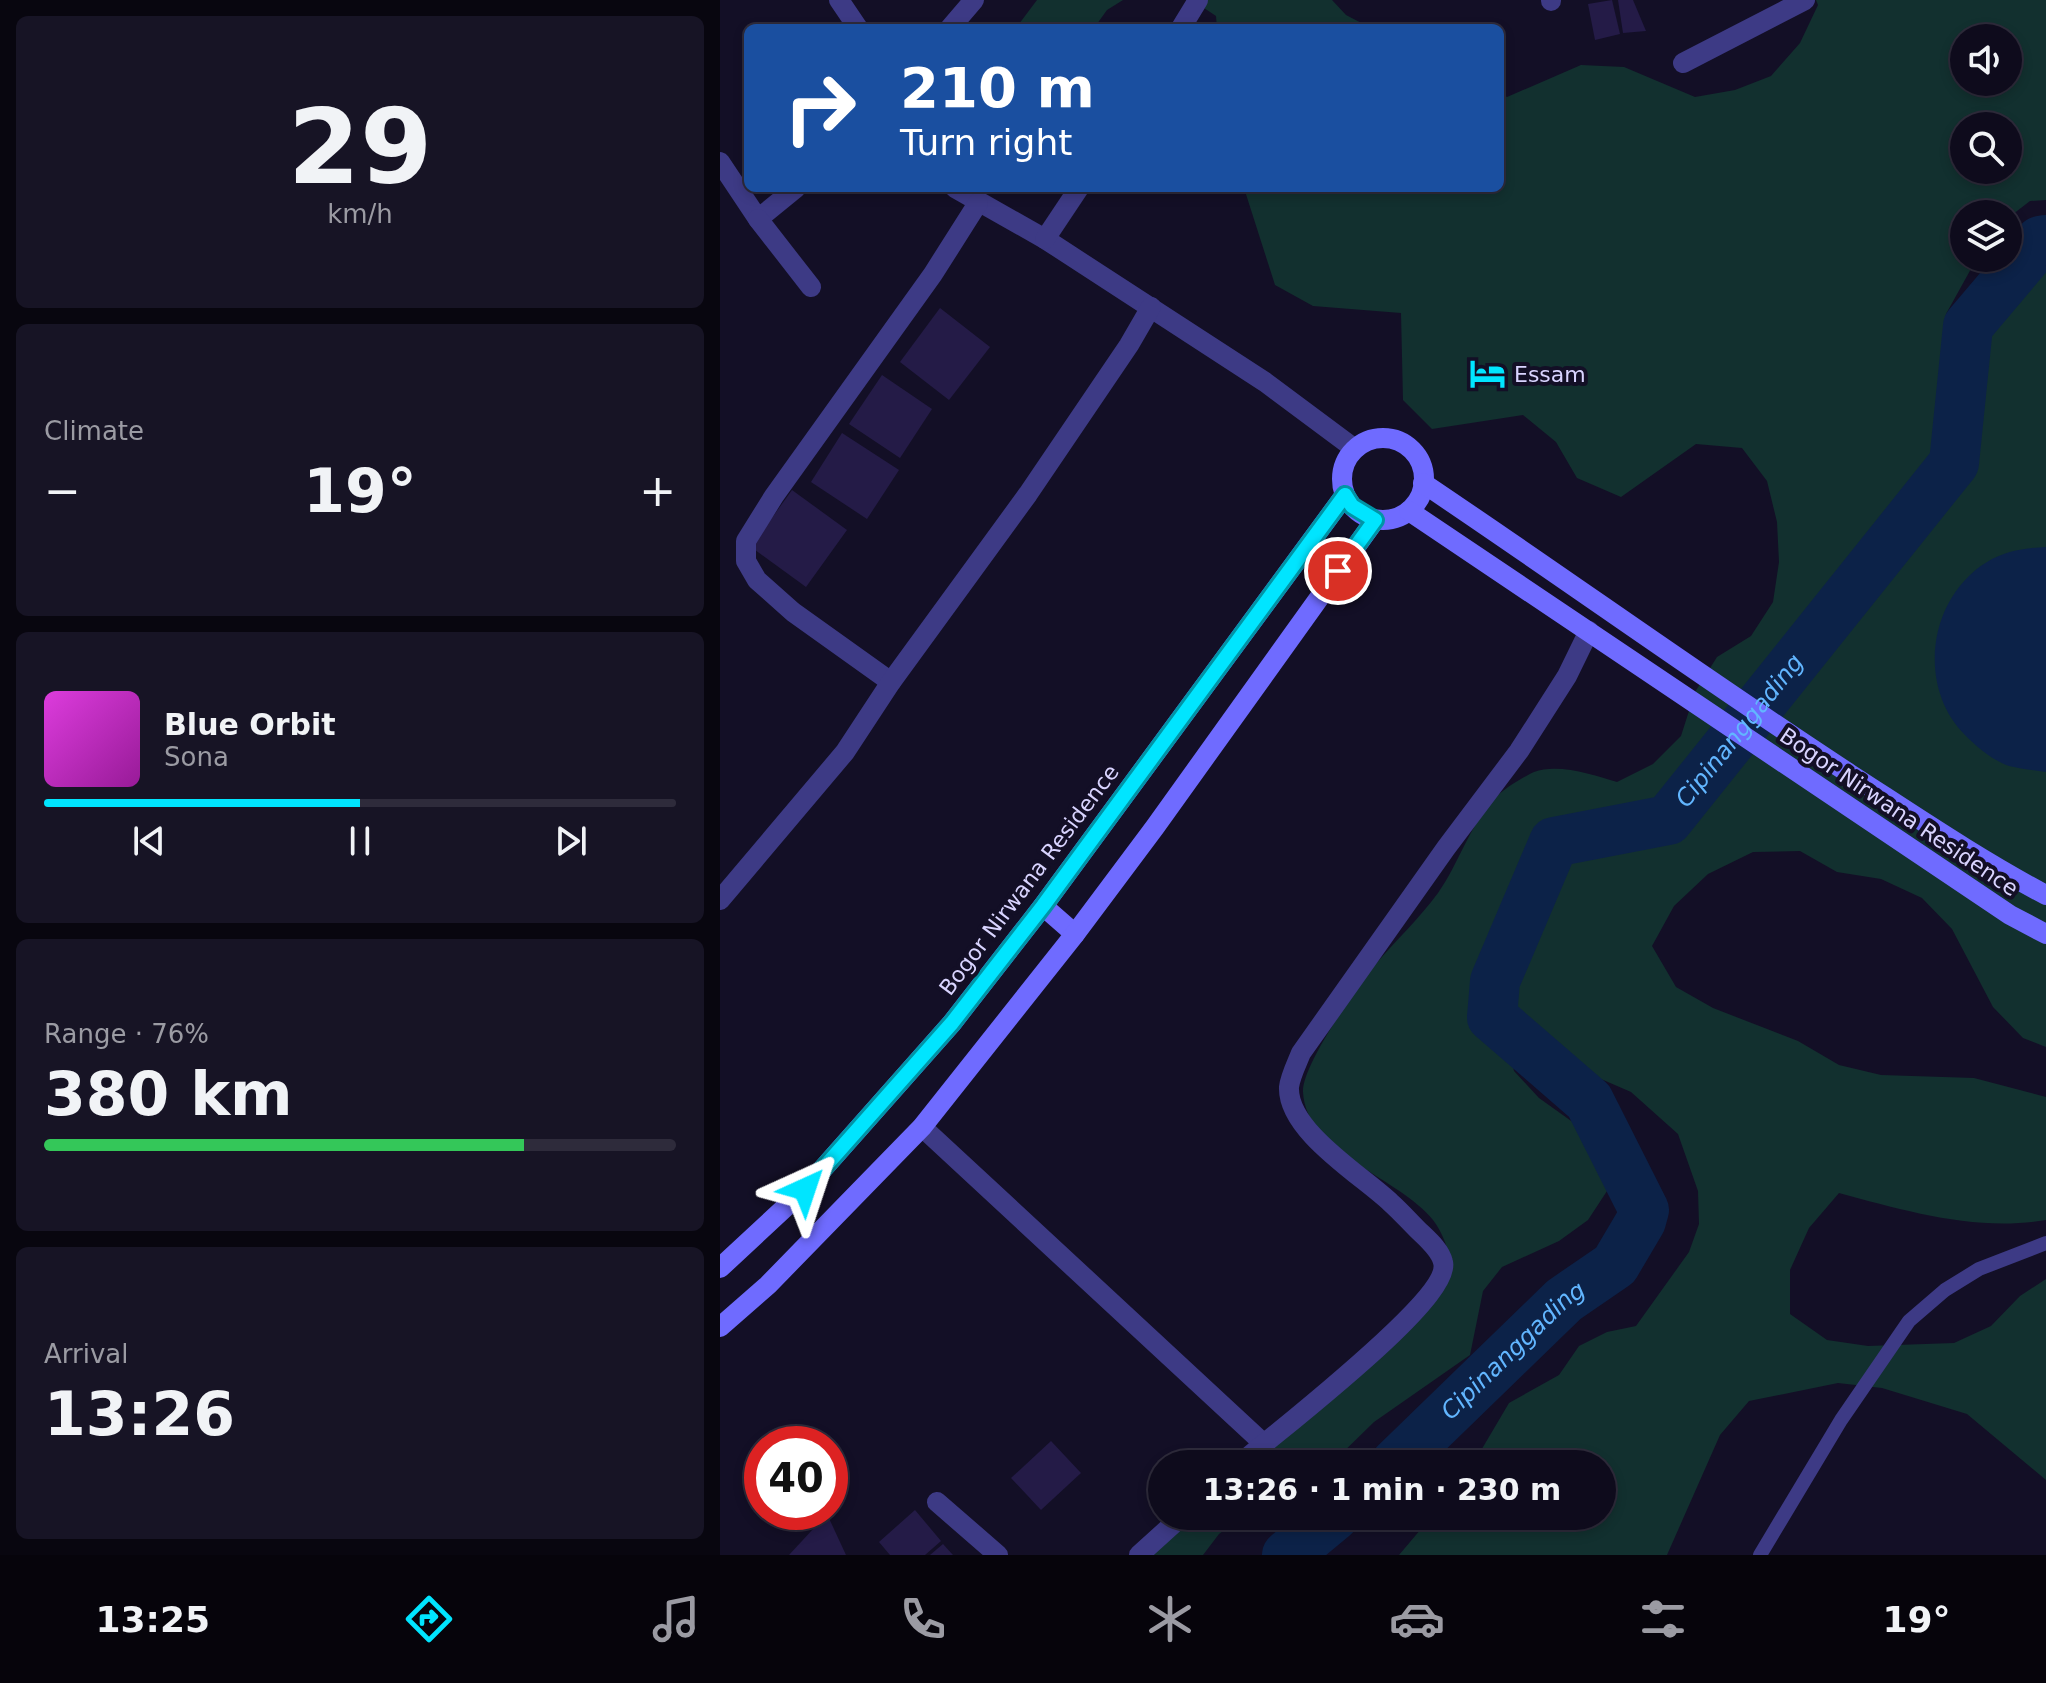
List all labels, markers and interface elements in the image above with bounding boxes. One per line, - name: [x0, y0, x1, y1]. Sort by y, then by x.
- map controls: [1950, 24, 2022, 272]
- button: sound: [1950, 24, 2022, 96]
- text: 210 m: [900, 55, 1095, 120]
- icon: right: [768, 56, 872, 160]
- text: 29: [288, 86, 432, 208]
- button: search: [1950, 112, 2022, 184]
- text: Turn right: [900, 122, 1072, 163]
- text: km/h: [327, 199, 393, 229]
- button: layers: [1950, 200, 2022, 272]
- hotel icon: Essam: [1469, 355, 1507, 393]
- place label: Essam: [1514, 362, 1586, 387]
- text: Climate: [44, 416, 144, 446]
- text: 19°: [303, 456, 417, 526]
- text: −: [44, 465, 81, 516]
- text: +: [639, 465, 676, 516]
- pin: [1304, 537, 1372, 605]
- icon: arrive: [1316, 549, 1360, 593]
- water label: Cipinanggading: [1670, 649, 1809, 813]
- text: Blue Orbit: [164, 707, 336, 742]
- street label: Bogor Nirwana Residence: [1775, 723, 2023, 901]
- text: Sona: [164, 742, 229, 772]
- street label: Bogor Nirwana Residence: [934, 760, 1124, 1000]
- icon: previous: [127, 819, 171, 863]
- icon: pause: [338, 819, 382, 863]
- icon: next: [549, 819, 593, 863]
- text: Range · 76%: [44, 1019, 209, 1049]
- text: 380 km: [44, 1059, 293, 1129]
- position arrow: [763, 1147, 847, 1231]
- water label: Cipinanggading: [1435, 1276, 1590, 1425]
- text: Arrival: [44, 1339, 128, 1369]
- text: 13:26: [44, 1379, 235, 1449]
- speed limit sign: 40: [744, 1426, 848, 1530]
- text: 13:26 · 1 min · 230 m: [1203, 1472, 1561, 1507]
- icon: directions: [401, 1591, 457, 1647]
- icon: music: [648, 1591, 704, 1647]
- icon: phone: [895, 1591, 951, 1647]
- icon: climate: [1142, 1591, 1198, 1647]
- icon: car: [1389, 1591, 1445, 1647]
- icon: filters: [1635, 1591, 1691, 1647]
- text: 13:25: [95, 1599, 210, 1640]
- text: 19°: [1882, 1599, 1951, 1640]

